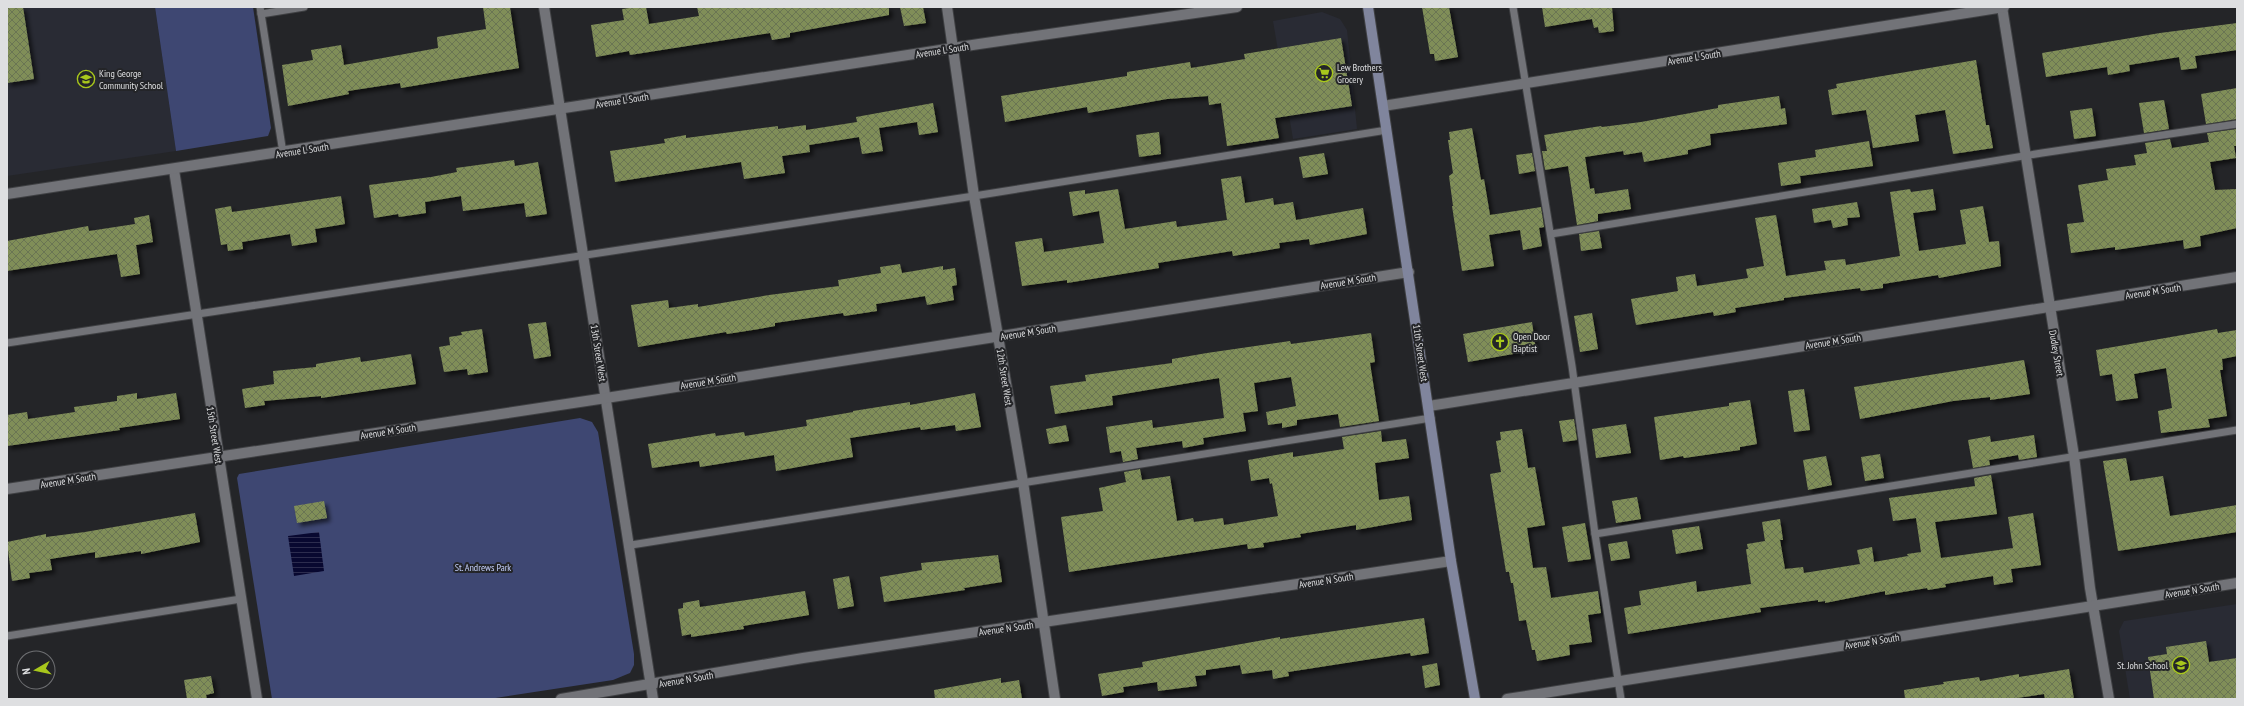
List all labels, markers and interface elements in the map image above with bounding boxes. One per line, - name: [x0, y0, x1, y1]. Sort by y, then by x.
- street label: Avenue L South: [915, 40, 969, 61]
- street label: Avenue L South: [1667, 47, 1721, 68]
- place label: Lew Brothers Grocery: [1337, 61, 1382, 86]
- supermarket icon: Lew Brothers Grocery: [1314, 63, 1334, 83]
- place label: King George Community School: [99, 67, 164, 92]
- school or university icon: King George Community School: [76, 69, 96, 89]
- street label: Avenue L South: [595, 90, 649, 111]
- street label: Avenue L South: [275, 140, 329, 161]
- street label: Avenue M South: [1319, 271, 1377, 292]
- street label: Avenue M South: [2124, 281, 2182, 302]
- street label: Avenue M South: [999, 322, 1057, 343]
- street label: 13th Street West: [588, 324, 609, 383]
- street label: 11th Street West: [1410, 324, 1431, 383]
- street label: Dudley Street: [2046, 329, 2067, 377]
- place label: Open Door Baptist: [1513, 330, 1550, 355]
- street label: Avenue M South: [1804, 331, 1862, 352]
- church icon: Open Door Baptist: [1490, 332, 1510, 352]
- street label: 12th Street West: [994, 348, 1015, 407]
- street label: Avenue M South: [679, 371, 737, 392]
- street label: 15th Street West: [204, 406, 225, 465]
- street label: Avenue M South: [359, 421, 417, 442]
- street label: Avenue M South: [39, 470, 97, 491]
- park label: St. Andrews Park: [455, 561, 511, 574]
- street label: Avenue N South: [1298, 570, 1354, 591]
- street label: Avenue N South: [2164, 580, 2220, 601]
- street label: Avenue N South: [978, 618, 1034, 639]
- street label: Avenue N South: [1844, 631, 1900, 652]
- north arrow: [16, 650, 56, 690]
- school or university icon: St. John School: [2171, 655, 2191, 675]
- place label: St. John School: [2117, 659, 2169, 672]
- text: N: [19, 667, 34, 676]
- street label: Avenue N South: [658, 668, 714, 691]

